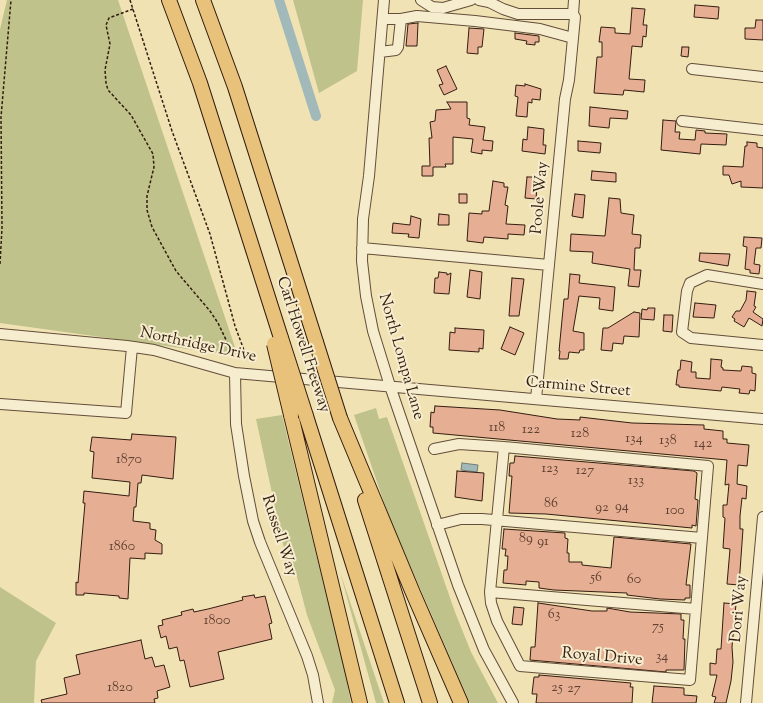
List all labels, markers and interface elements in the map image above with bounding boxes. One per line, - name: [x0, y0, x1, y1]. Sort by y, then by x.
- street label: Poole Way: [528, 161, 554, 235]
- street label: Carl Howell Freeway: [271, 274, 333, 416]
- street label: North Lompa Lane: [373, 292, 427, 422]
- street label: Northridge Drive: [138, 324, 258, 368]
- street label: Carmine Street: [525, 374, 631, 402]
- house number: 118: [489, 421, 505, 437]
- house number: 122: [522, 423, 540, 439]
- house number: 128: [571, 427, 589, 443]
- house number: 134: [625, 432, 643, 448]
- house number: 138: [659, 434, 677, 450]
- house number: 142: [694, 437, 712, 453]
- house number: 1870: [116, 453, 142, 469]
- house number: 123: [542, 462, 558, 478]
- house number: 127: [576, 464, 594, 480]
- house number: 133: [628, 474, 644, 490]
- street label: Russell Way: [256, 493, 300, 579]
- house number: 86: [544, 497, 558, 513]
- house number: 94: [615, 500, 629, 516]
- house number: 92: [595, 501, 609, 517]
- house number: 100: [665, 504, 685, 520]
- house number: 89: [519, 532, 533, 548]
- house number: 91: [537, 535, 549, 551]
- house number: 1860: [109, 540, 135, 556]
- house number: 56: [590, 571, 602, 587]
- house number: 60: [627, 573, 641, 589]
- street label: Dori Way: [728, 575, 752, 643]
- house number: 63: [548, 608, 560, 624]
- house number: 1800: [204, 614, 230, 630]
- house number: 75: [652, 620, 664, 636]
- street label: Royal Drive: [561, 645, 643, 671]
- house number: 34: [656, 650, 668, 666]
- house number: 1820: [107, 681, 133, 697]
- house number: 25: [551, 681, 563, 697]
- house number: 27: [567, 682, 581, 698]

